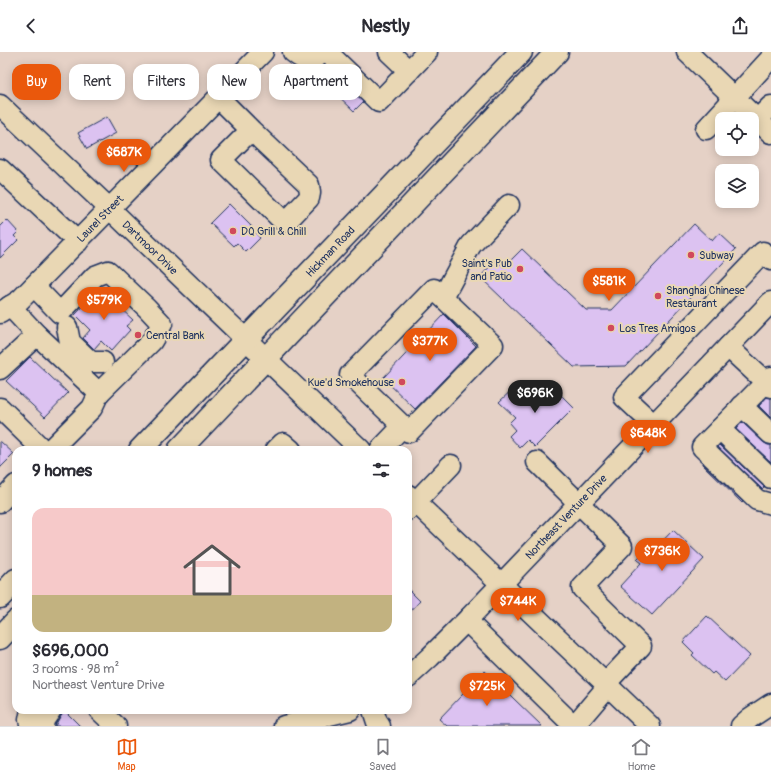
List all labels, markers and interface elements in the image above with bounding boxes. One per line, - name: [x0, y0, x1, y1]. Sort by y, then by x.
- icon: back: [20, 15, 42, 37]
- text: Nestly: [361, 15, 410, 38]
- icon: share: [729, 15, 751, 37]
- chip: Buy: [12, 64, 61, 100]
- chip: Rent: [69, 64, 125, 100]
- chip: Filters: [133, 64, 199, 100]
- chip: New: [207, 64, 261, 100]
- chip: Apartment: [269, 64, 362, 100]
- map controls: [715, 112, 759, 208]
- button: locate: [715, 112, 759, 156]
- pin: $687K: [96, 139, 152, 173]
- text: $687K: [106, 144, 142, 160]
- button: layers: [715, 164, 759, 208]
- street label: Laurel Street: [74, 192, 126, 245]
- street label: Dartmoor Drive: [120, 218, 181, 277]
- street label: Hickman Road: [303, 223, 357, 279]
- place label: DQ Grill & Chill: [241, 225, 306, 238]
- marker: DQ Grill & Chill: [228, 226, 238, 236]
- place label: Subway: [699, 249, 734, 262]
- marker: Subway: [686, 250, 696, 260]
- place label: Saint's Pub and Patio: [462, 257, 512, 283]
- marker: Saint's Pub and Patio: [515, 264, 525, 274]
- pin: $581K: [581, 268, 637, 302]
- text: $581K: [592, 273, 626, 289]
- place label: Shanghai Chinese Restaurant: [666, 284, 745, 310]
- pin: $579K: [76, 287, 132, 321]
- marker: Shanghai Chinese Restaurant: [653, 291, 663, 301]
- text: $579K: [86, 292, 122, 308]
- place label: Los Tres Amigos: [619, 322, 696, 335]
- marker: Los Tres Amigos: [606, 323, 616, 333]
- pin: $377K: [402, 328, 458, 362]
- place label: Central Bank: [146, 329, 205, 342]
- marker: Central Bank: [133, 330, 143, 340]
- text: $377K: [412, 333, 448, 349]
- place label: Kue'd Smokehouse: [307, 376, 395, 389]
- marker: Kue'd Smokehouse: [397, 377, 407, 387]
- pin: $696K: [507, 380, 563, 414]
- text: $696K: [517, 385, 553, 401]
- pin: $648K: [620, 420, 676, 454]
- text: $648K: [630, 425, 666, 441]
- icon: filters: [370, 459, 392, 481]
- text: 9 homes: [32, 460, 92, 481]
- street label: Northeast Venture Drive: [522, 471, 610, 562]
- icon: home: [176, 534, 248, 606]
- pin: $736K: [634, 538, 690, 572]
- text: $736K: [644, 543, 680, 559]
- pin: $744K: [490, 588, 546, 622]
- text: $744K: [500, 593, 536, 609]
- text: $696,000: [32, 640, 109, 661]
- text: 3 rooms · 98 m²: [32, 661, 119, 677]
- pin: $725K: [459, 673, 515, 707]
- text: Northeast Venture Drive: [32, 677, 164, 693]
- text: $725K: [469, 678, 505, 694]
- tab: Map: [116, 736, 138, 773]
- tab: Saved: [369, 736, 396, 773]
- tab: Home: [628, 736, 655, 773]

